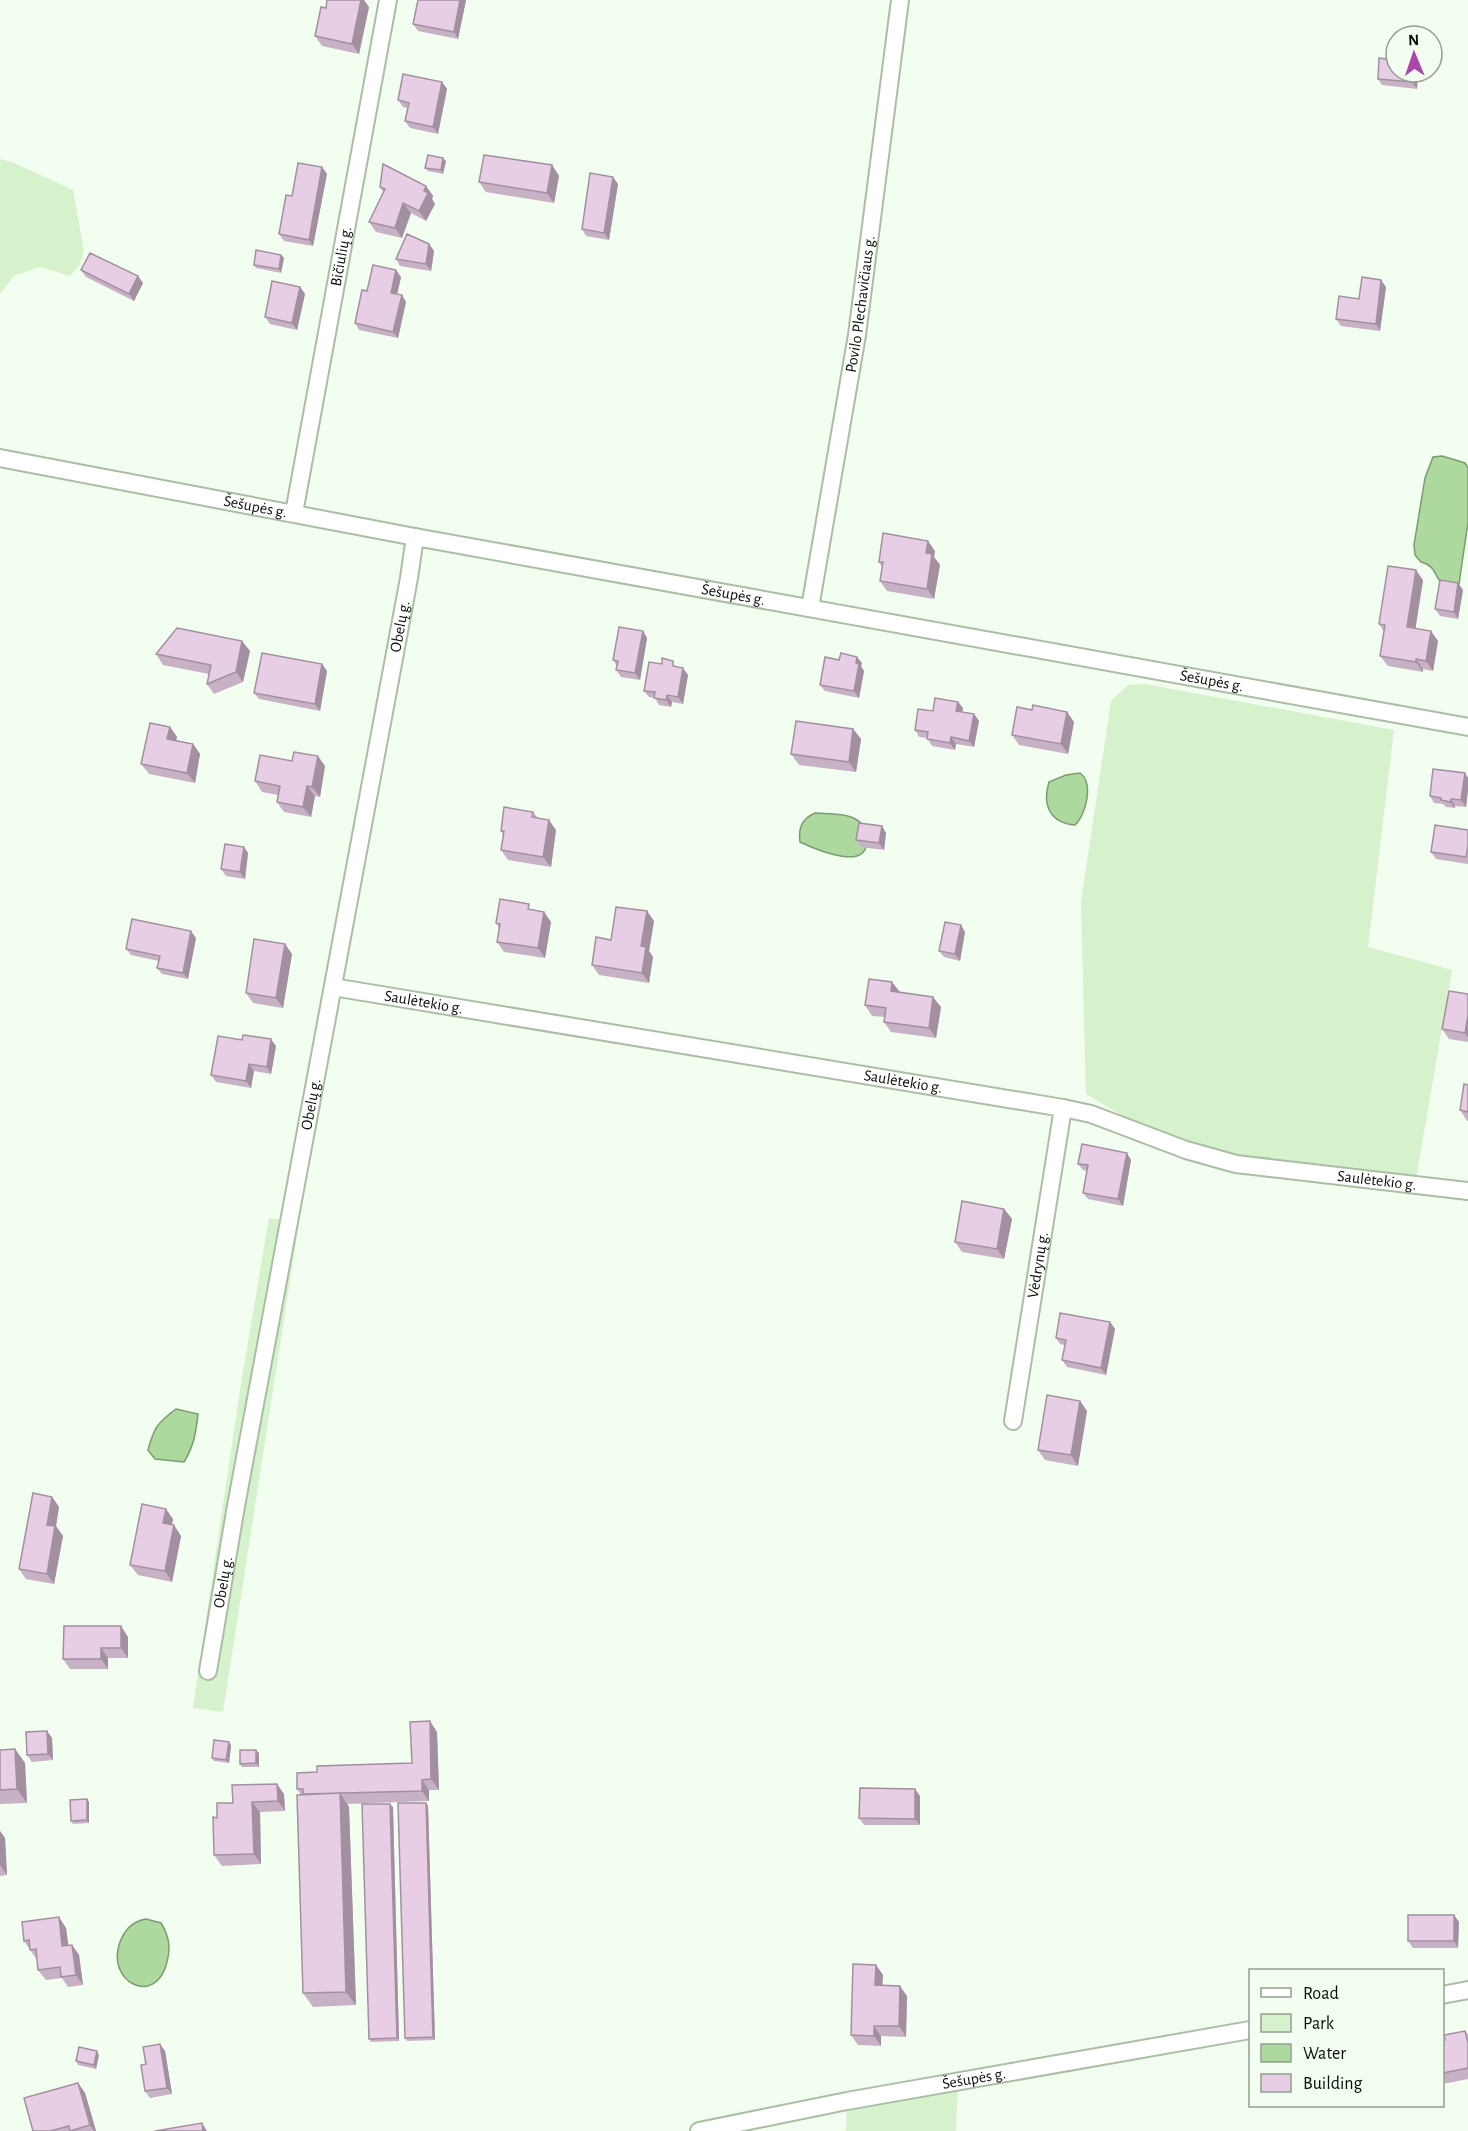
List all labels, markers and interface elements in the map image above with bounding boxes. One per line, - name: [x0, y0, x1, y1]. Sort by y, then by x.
- north arrow: [1384, 24, 1444, 84]
- text: N: [1408, 32, 1419, 48]
- street label: Bičiulių g.: [328, 225, 354, 288]
- street label: Povilo Plechavičiaus g.: [843, 235, 878, 374]
- street label: Šešupės g.: [222, 491, 288, 520]
- street label: Šešupės g.: [700, 579, 766, 608]
- street label: Obelų g.: [387, 599, 413, 654]
- street label: Šešupės g.: [1179, 665, 1245, 694]
- street label: Saulėtekio g.: [383, 988, 464, 1016]
- street label: Saulėtekio g.: [863, 1067, 944, 1096]
- street label: Obelų g.: [298, 1077, 324, 1131]
- street label: Saulėtekio g.: [1336, 1168, 1417, 1193]
- street label: Vėdrynų g.: [1025, 1231, 1051, 1299]
- street label: Obelų g.: [211, 1555, 235, 1609]
- legend: [1249, 1969, 1444, 2107]
- text: Road: [1303, 1985, 1339, 2003]
- text: Park: [1303, 2015, 1335, 2033]
- text: Water: [1303, 2045, 1346, 2063]
- street label: Šešupės g.: [941, 2065, 1007, 2092]
- text: Building: [1303, 2075, 1363, 2093]

